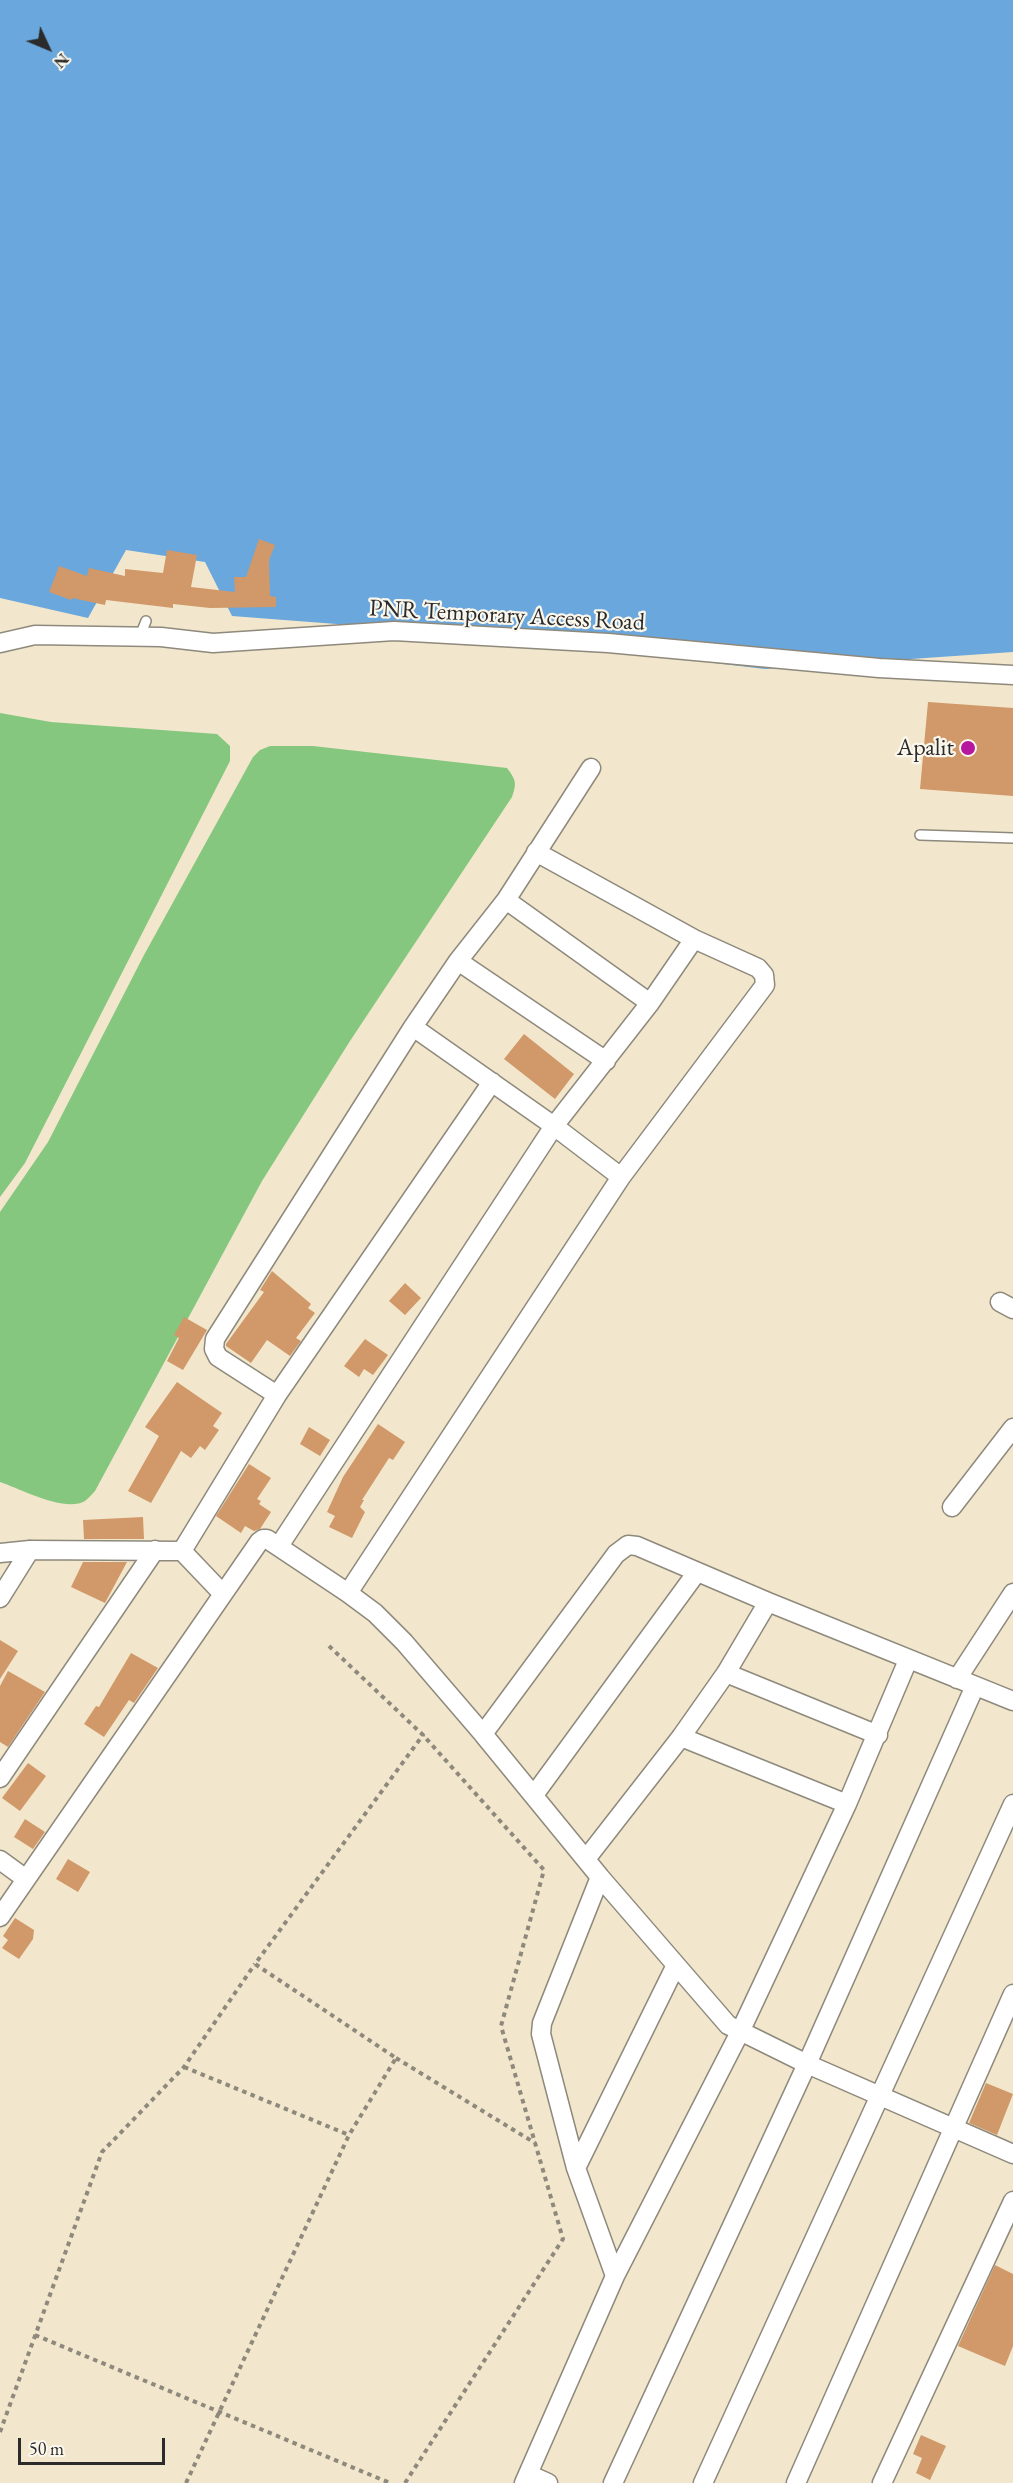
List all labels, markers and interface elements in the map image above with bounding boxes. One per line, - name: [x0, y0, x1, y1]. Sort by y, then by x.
- north arrow: [18, 18, 78, 78]
- text: N: [49, 49, 73, 73]
- street label: PNR Temporary Access Road: [368, 594, 646, 638]
- place label: Apalit: [897, 734, 954, 762]
- marker: Apalit: [959, 739, 977, 757]
- scale bar: [21, 2426, 168, 2464]
- text: 50 m: [29, 2437, 64, 2460]

